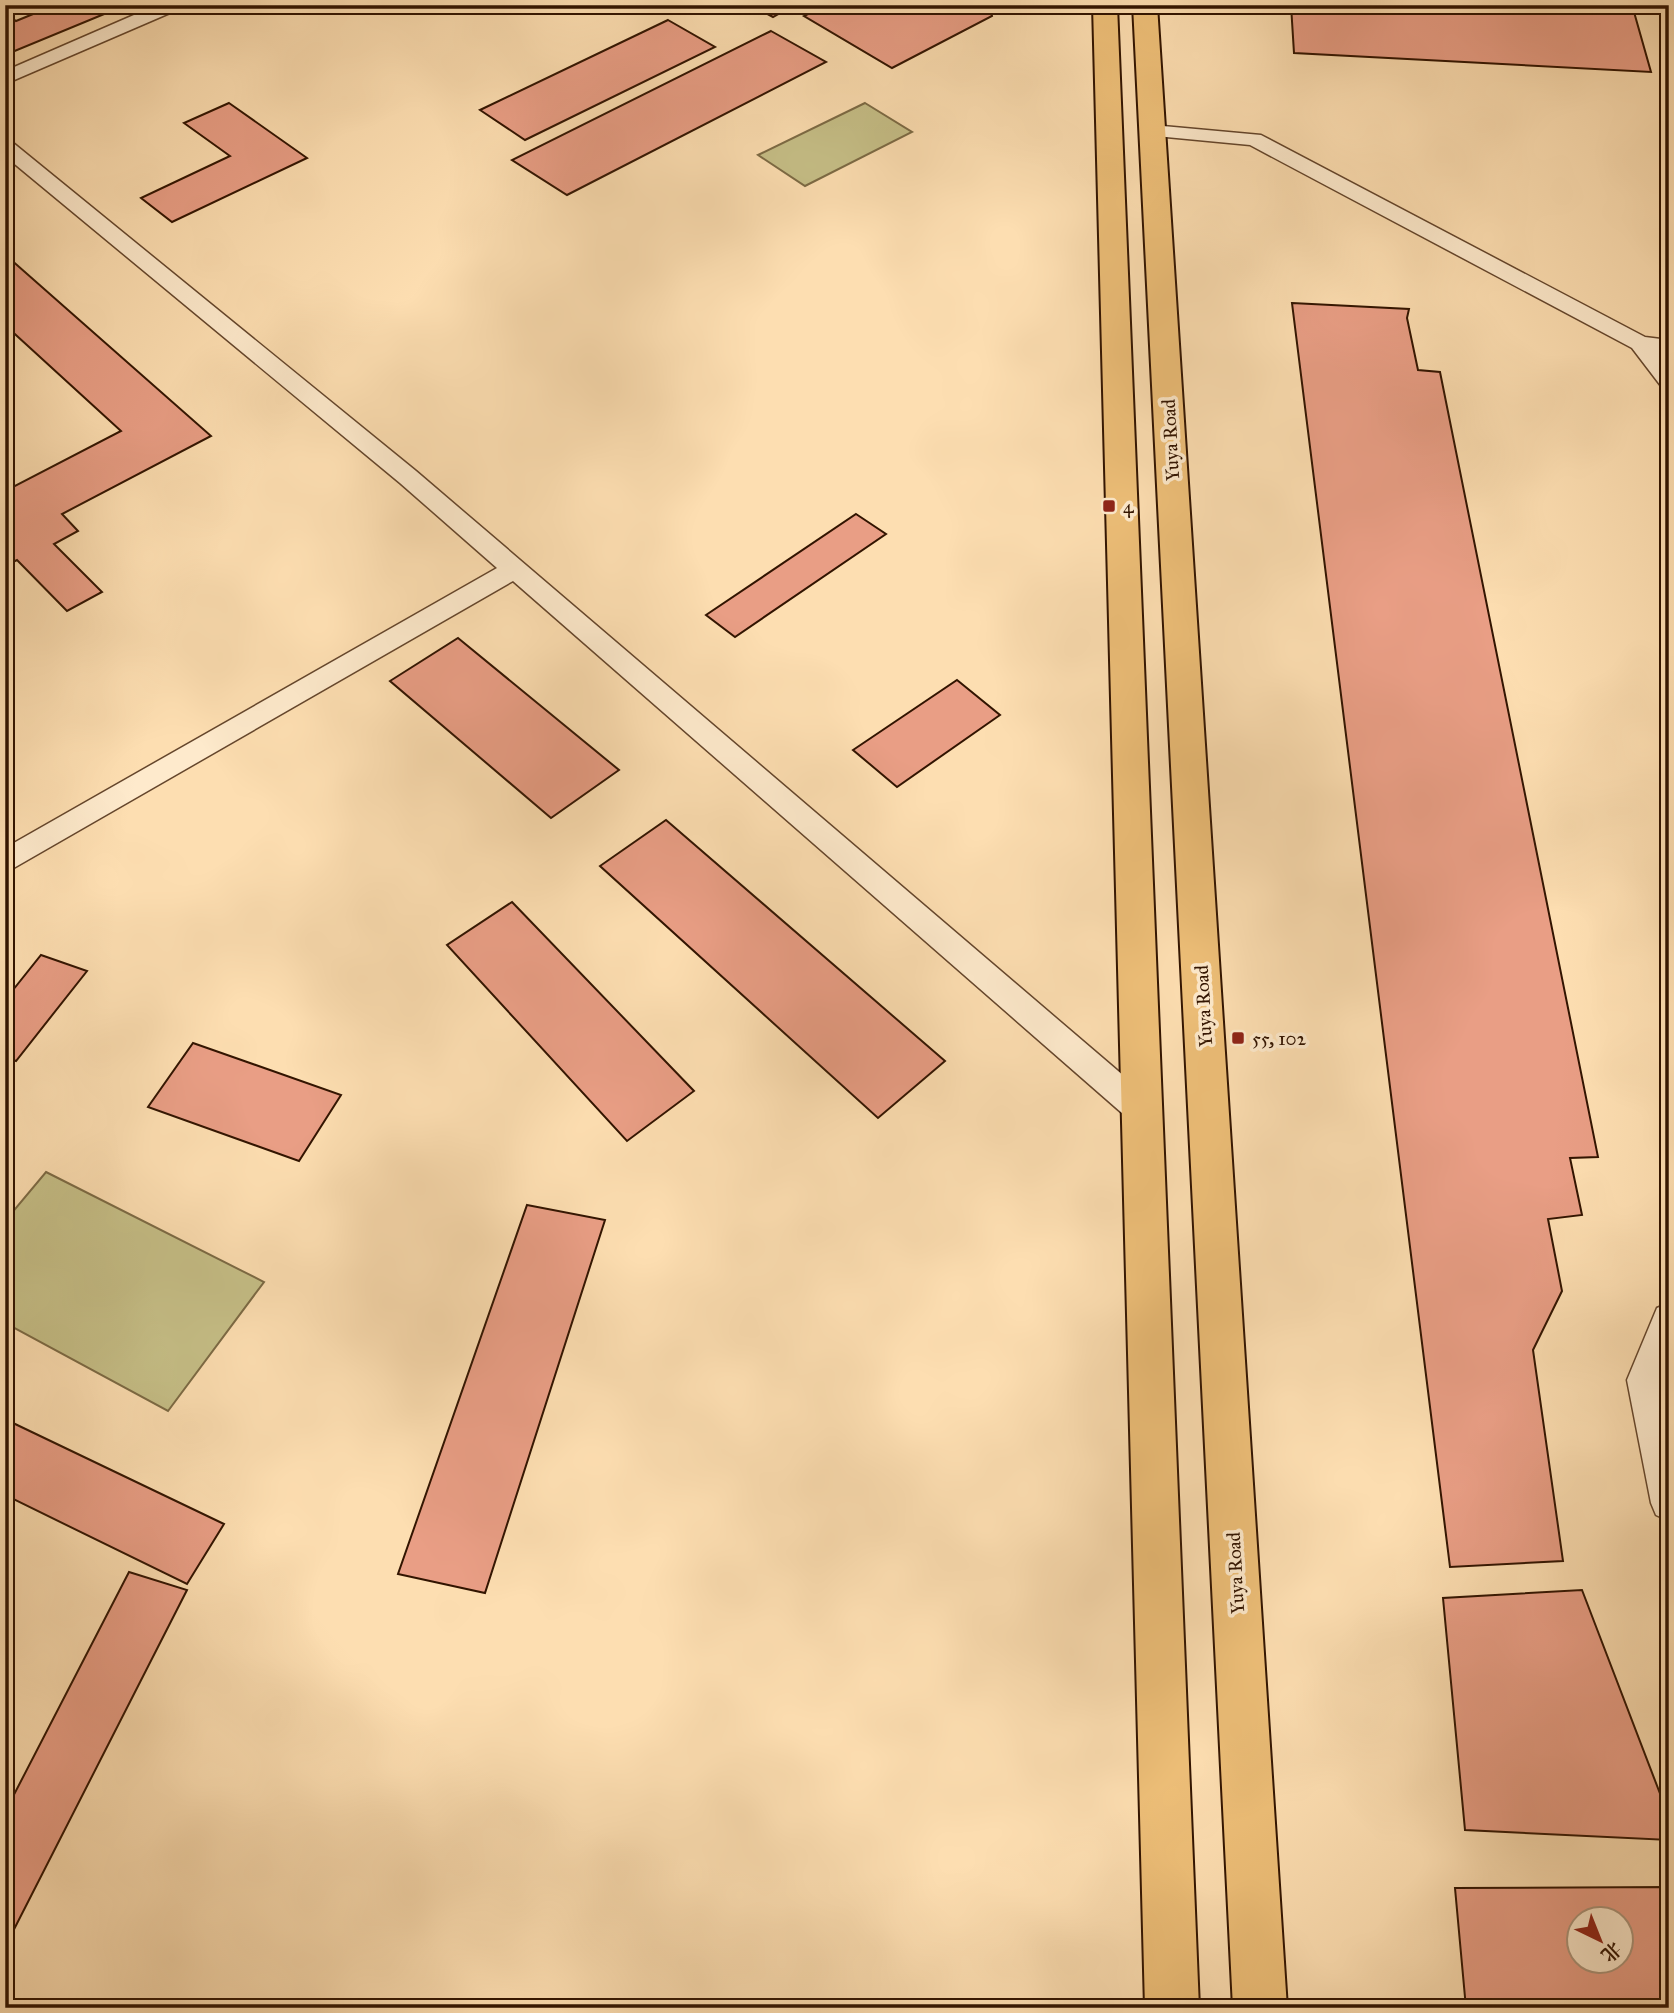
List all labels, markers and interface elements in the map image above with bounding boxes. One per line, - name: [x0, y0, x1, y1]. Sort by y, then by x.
- street label: Yuya Road: [1157, 398, 1184, 482]
- place label: 4: [1123, 495, 1134, 518]
- marker: 4: [1101, 498, 1117, 514]
- street label: Yuya Road: [1190, 964, 1217, 1048]
- place label: 55, 102: [1252, 1027, 1307, 1050]
- marker: 55, 102: [1230, 1030, 1246, 1046]
- street label: Yuya Road: [1222, 1531, 1249, 1615]
- north arrow: [1566, 1904, 1636, 1974]
- text: 北: [1596, 1937, 1626, 1967]

